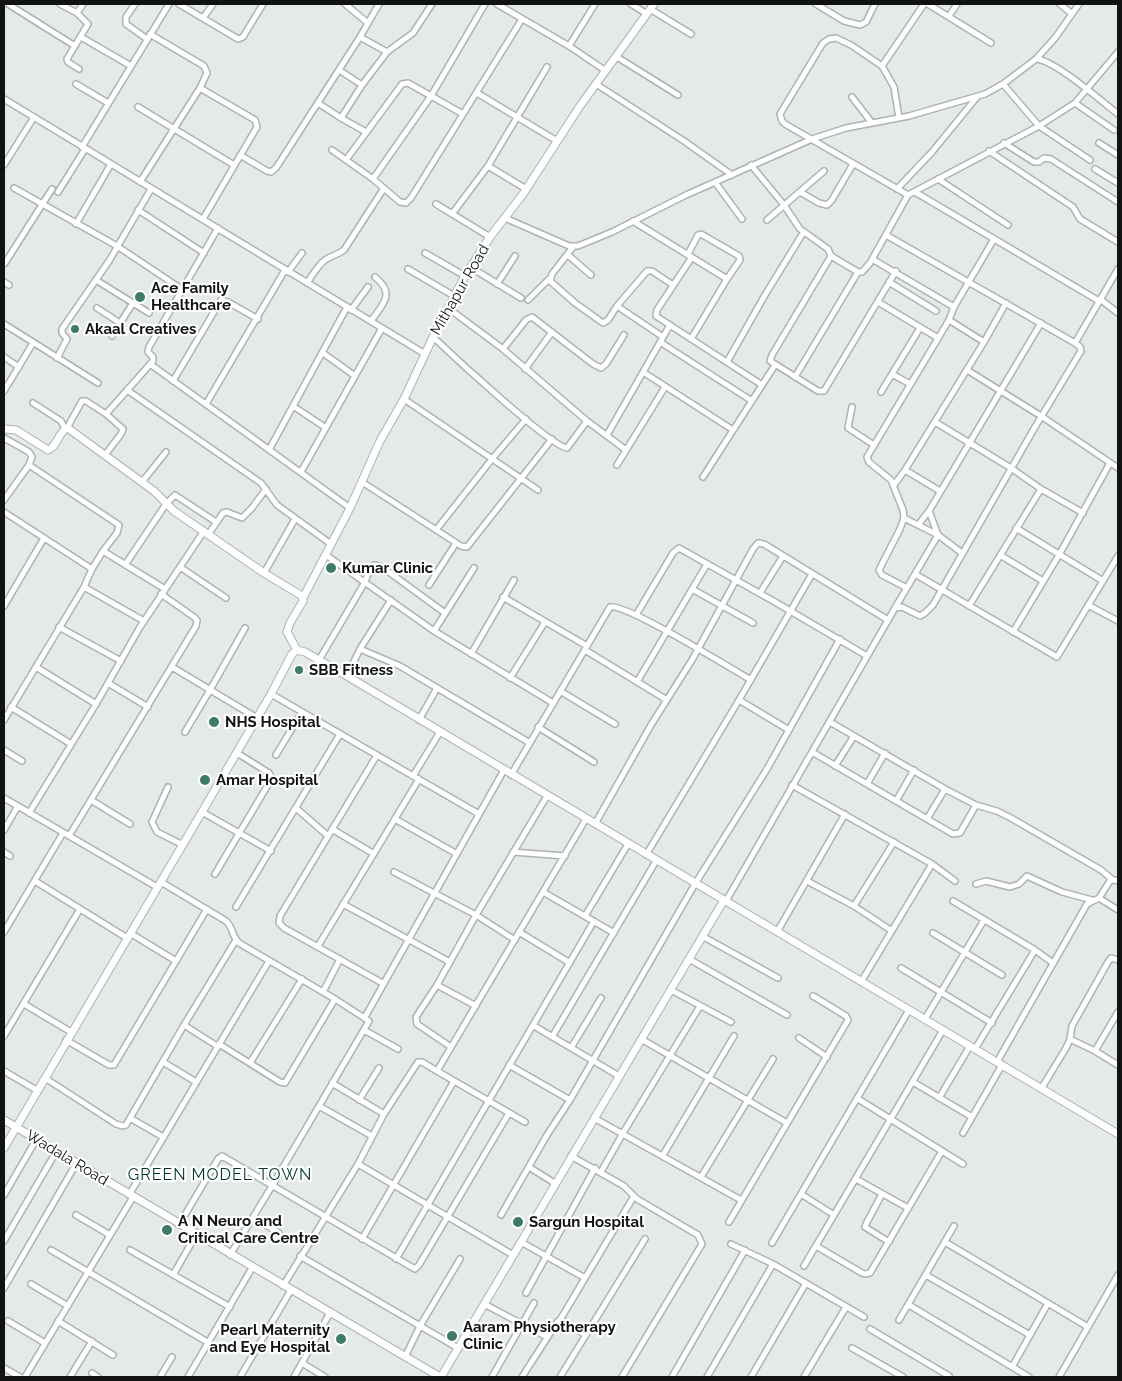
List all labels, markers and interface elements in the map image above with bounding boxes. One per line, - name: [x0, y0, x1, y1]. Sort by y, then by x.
- street label: Mithapur Road: [427, 242, 493, 338]
- place label: Ace Family Healthcare: [151, 279, 231, 314]
- marker: Ace Family Healthcare: [133, 290, 147, 304]
- place label: Akaal Creatives: [85, 320, 196, 338]
- marker: Akaal Creatives: [69, 323, 81, 335]
- place label: Kumar Clinic: [342, 559, 433, 577]
- marker: Kumar Clinic: [324, 561, 338, 575]
- place label: SBB Fitness: [309, 661, 393, 679]
- marker: SBB Fitness: [293, 664, 305, 676]
- place label: NHS Hospital: [225, 713, 320, 731]
- marker: NHS Hospital: [207, 715, 221, 729]
- place label: Amar Hospital: [216, 771, 318, 789]
- marker: Amar Hospital: [198, 773, 212, 787]
- street label: Wadala Road: [23, 1126, 111, 1190]
- district label: GREEN MODEL TOWN: [126, 1165, 314, 1185]
- place label: A N Neuro and Critical Care Centre: [178, 1212, 319, 1247]
- place label: Sargun Hospital: [529, 1213, 644, 1231]
- marker: Sargun Hospital: [511, 1215, 525, 1229]
- marker: A N Neuro and Critical Care Centre: [160, 1223, 174, 1237]
- place label: Aaram Physiotherapy Clinic: [463, 1318, 616, 1353]
- place label: Pearl Maternity and Eye Hospital: [210, 1321, 330, 1356]
- marker: Aaram Physiotherapy Clinic: [445, 1329, 459, 1343]
- marker: Pearl Maternity and Eye Hospital: [334, 1332, 348, 1346]

